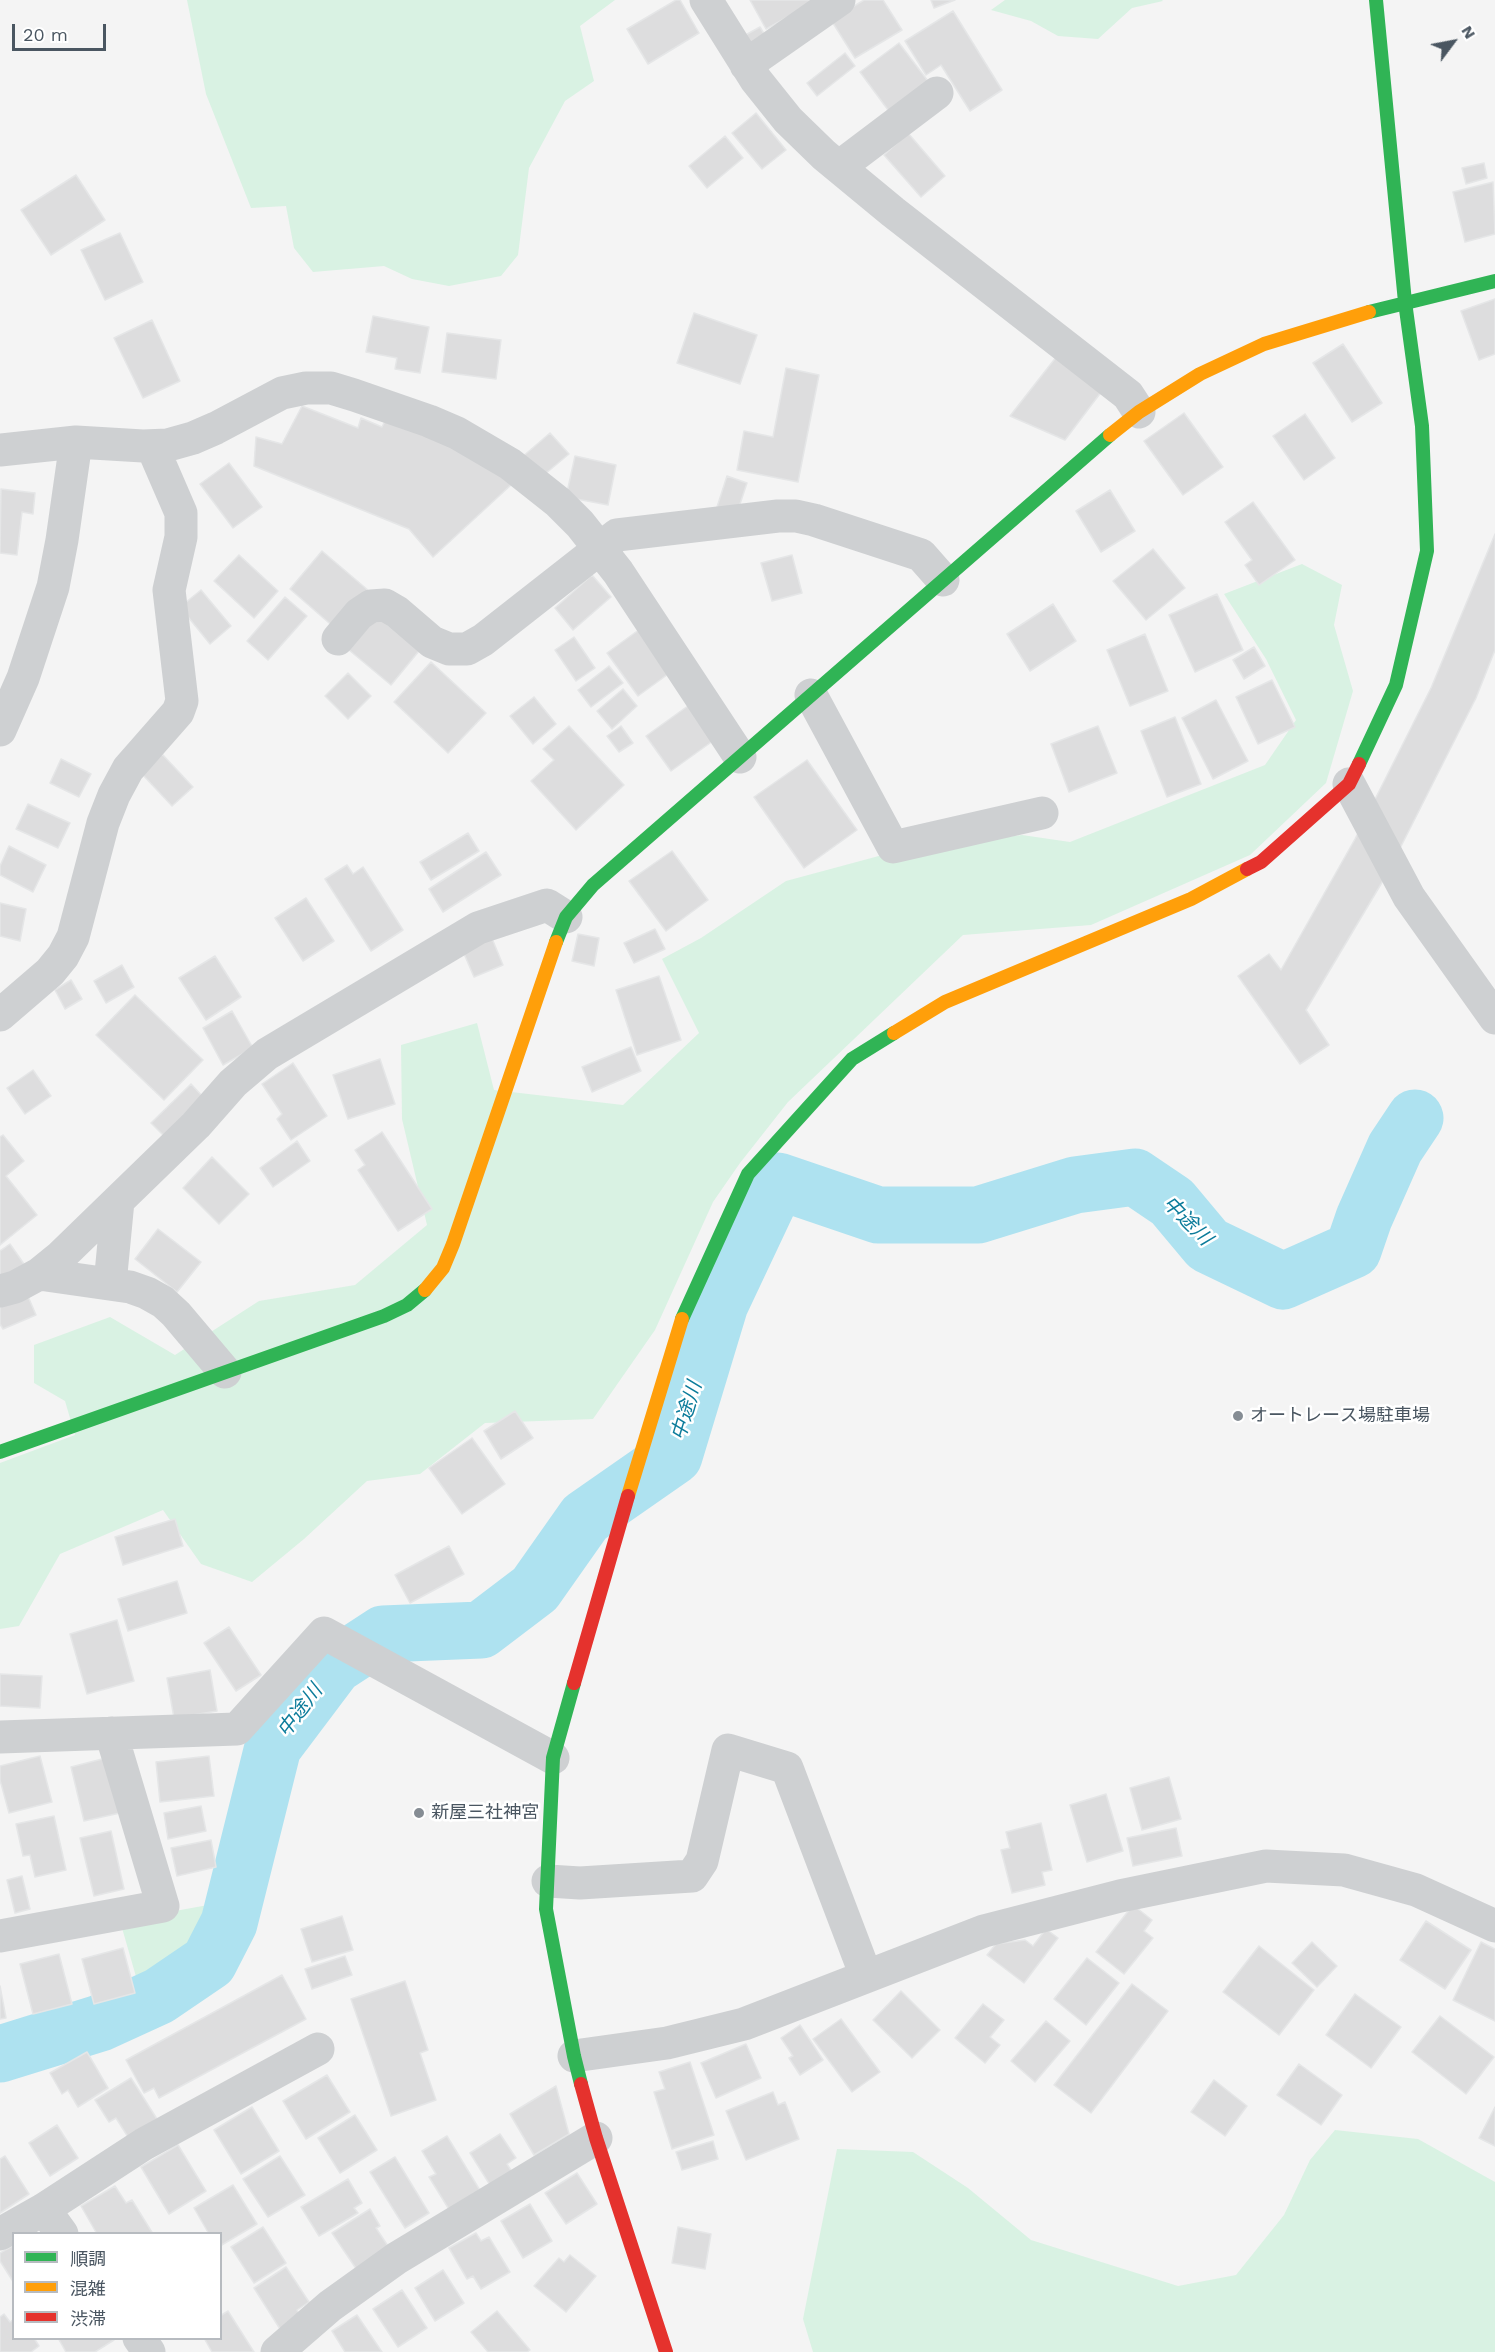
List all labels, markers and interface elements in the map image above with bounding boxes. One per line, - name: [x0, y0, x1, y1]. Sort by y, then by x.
- scale bar: [15, 12, 110, 50]
- north arrow: [1423, 12, 1483, 72]
- text: N: [1457, 22, 1480, 42]
- text: 20 m: [23, 24, 68, 45]
- water label: 中途川: [1157, 1191, 1217, 1251]
- water label: 中途川: [667, 1379, 707, 1443]
- place label: オートレース場駐車場: [1250, 1405, 1430, 1427]
- marker: オートレース場駐車場: [1231, 1409, 1245, 1423]
- water label: 中途川: [272, 1680, 328, 1742]
- place label: 新屋三社神宮: [431, 1802, 539, 1824]
- marker: 新屋三社神宮: [412, 1806, 426, 1820]
- legend: [12, 2232, 222, 2340]
- text: 順調: [70, 2248, 106, 2269]
- text: 混雑: [70, 2278, 106, 2299]
- text: 渋滞: [70, 2308, 106, 2329]

